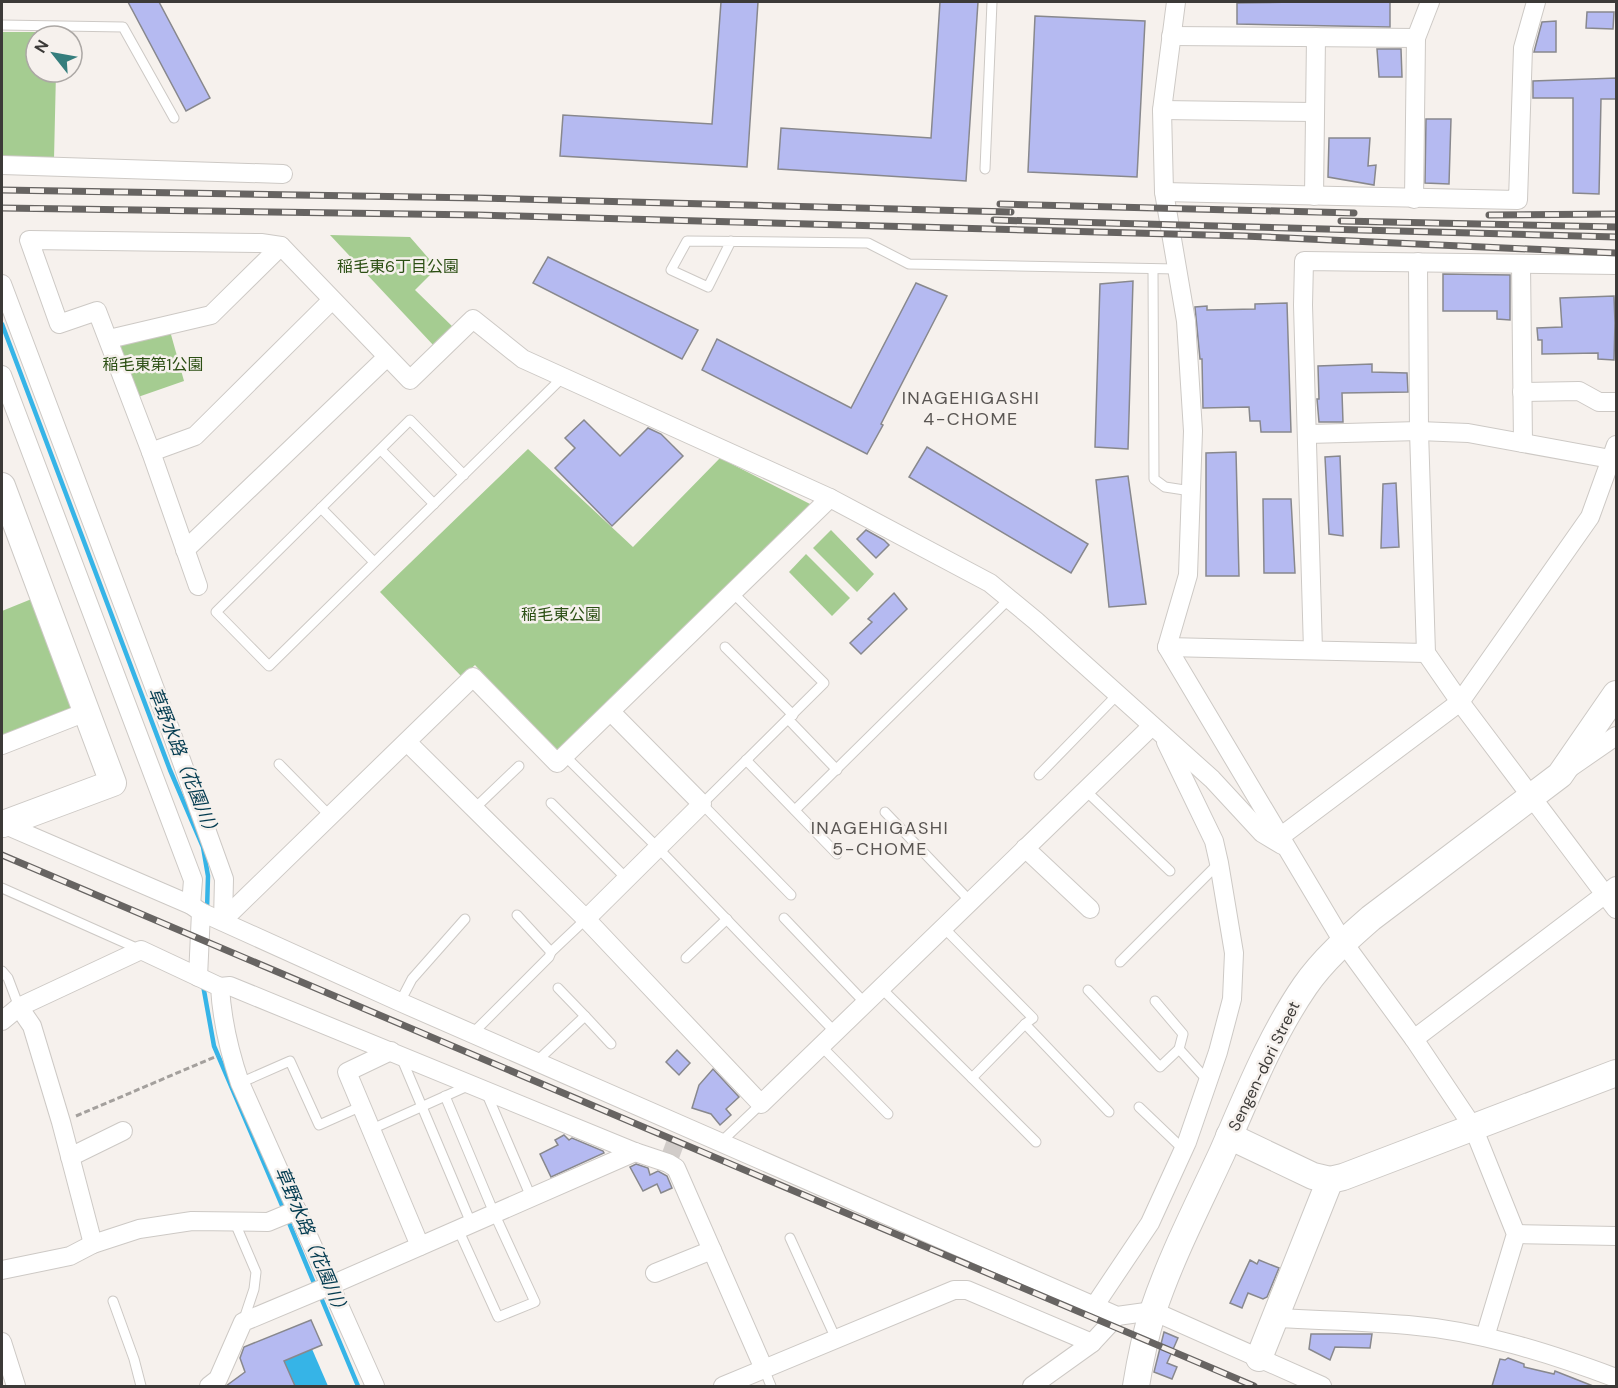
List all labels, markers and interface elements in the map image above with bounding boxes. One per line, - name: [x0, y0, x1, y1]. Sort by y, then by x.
- north arrow: [24, 24, 84, 84]
- text: N: [30, 36, 54, 57]
- park label: 稲毛東6丁目公園: [337, 256, 459, 277]
- park label: 稲毛東第1公園: [103, 354, 204, 375]
- district label: INAGEHIGASHI 4-CHOME: [902, 386, 1040, 431]
- park label: 稲毛東公園: [521, 604, 601, 625]
- water label: 草野水路（花園川）: [143, 683, 225, 843]
- district label: INAGEHIGASHI 5-CHOME: [811, 816, 949, 861]
- street label: Sengen-dori Street: [1223, 998, 1305, 1134]
- water label: 草野水路（花園川）: [269, 1163, 355, 1321]

